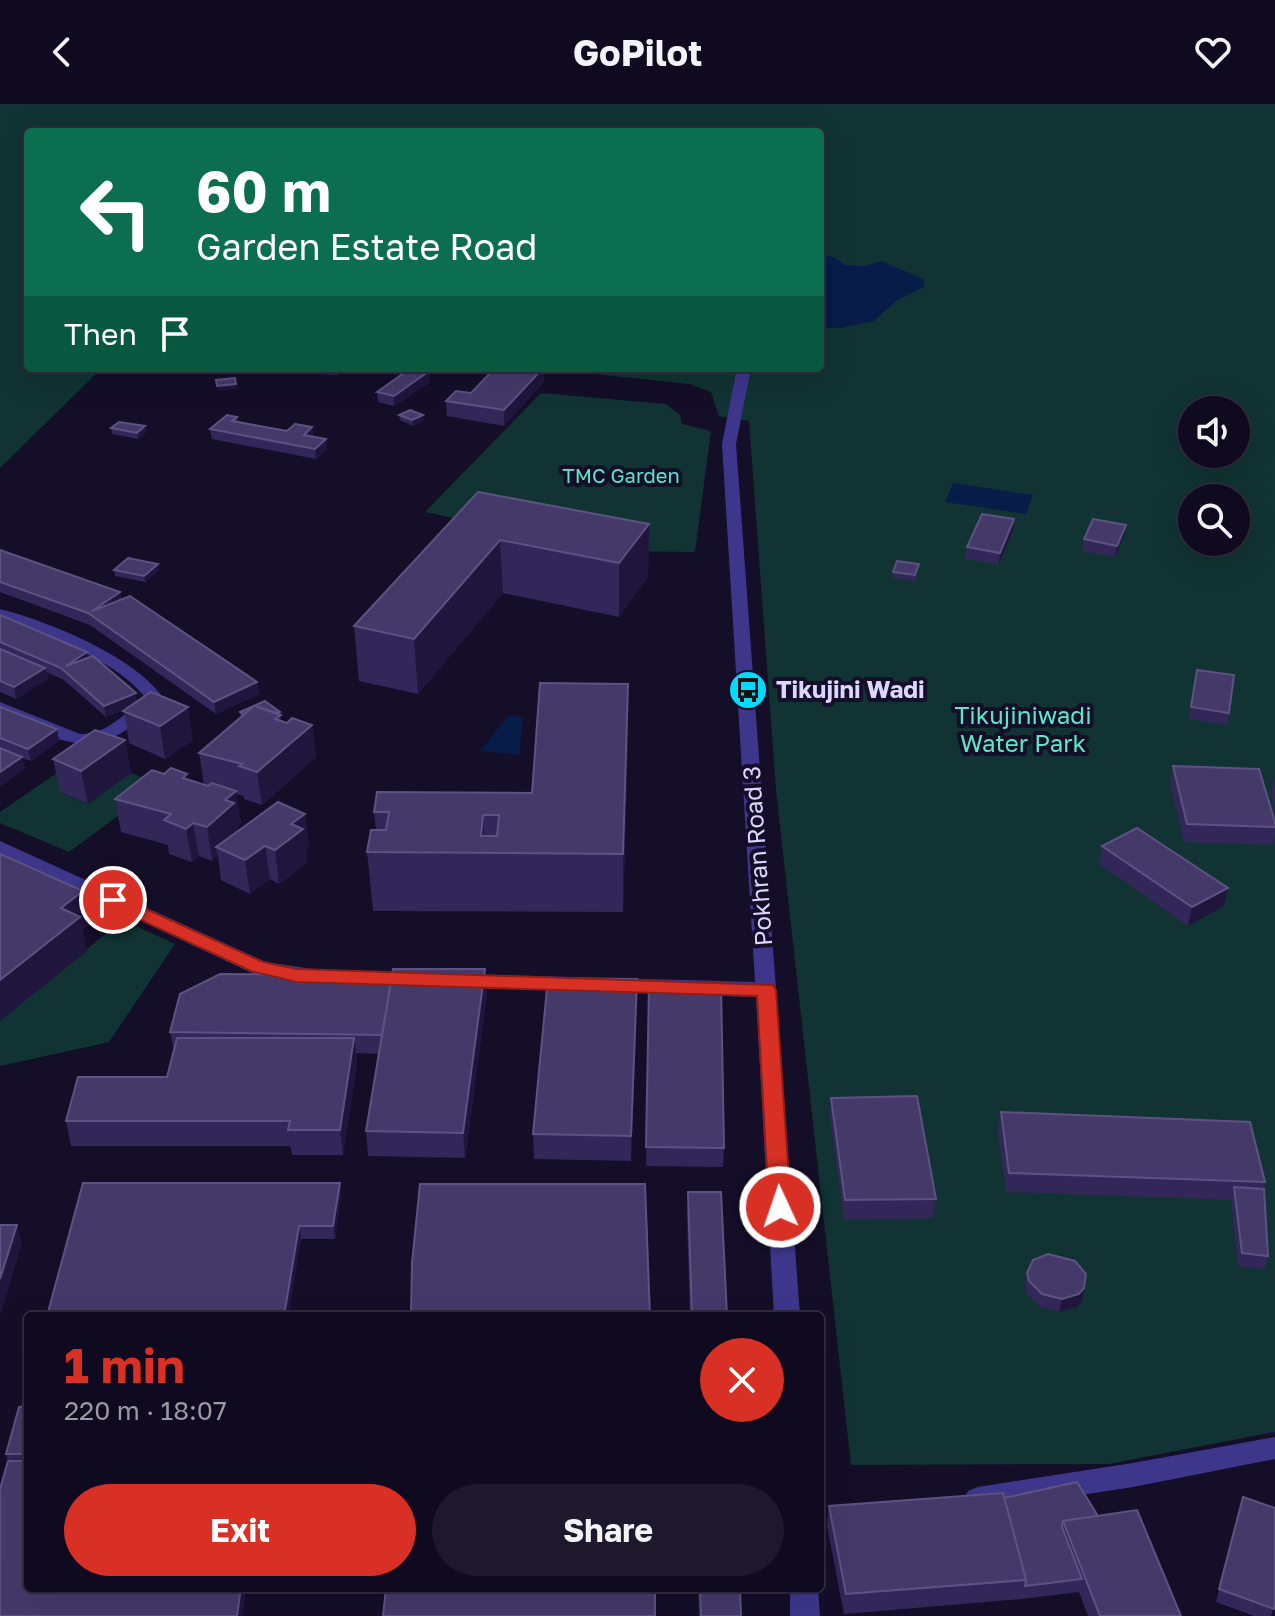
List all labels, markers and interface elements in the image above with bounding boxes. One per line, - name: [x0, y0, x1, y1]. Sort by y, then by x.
- icon: back: [40, 30, 84, 74]
- icon: heart: [1191, 30, 1235, 74]
- text: GoPilot: [573, 31, 702, 74]
- text: 60 m: [196, 157, 331, 224]
- icon: left: [64, 160, 168, 264]
- text: Garden Estate Road: [196, 225, 537, 268]
- icon: arrive: [153, 312, 197, 356]
- text: Then: [64, 316, 137, 352]
- map controls: [1178, 396, 1250, 556]
- button: sound: [1178, 396, 1250, 468]
- park label: TMC Garden: [562, 463, 680, 487]
- button: search: [1178, 484, 1250, 556]
- bus stop icon: Tikujini Wadi: [727, 669, 769, 711]
- place label: Tikujini Wadi: [776, 674, 925, 703]
- park label: Tikujiniwadi Water Park: [954, 700, 1092, 757]
- street label: Pokhran Road 3: [736, 765, 777, 947]
- pin: [79, 866, 147, 934]
- icon: arrive: [91, 878, 135, 922]
- position arrow: [738, 1165, 822, 1249]
- text: 1 min: [64, 1336, 185, 1394]
- button: close: [700, 1338, 784, 1422]
- text: 220 m · 18:07: [64, 1395, 227, 1426]
- button: Exit: [64, 1484, 416, 1576]
- button: Share: [432, 1484, 784, 1576]

